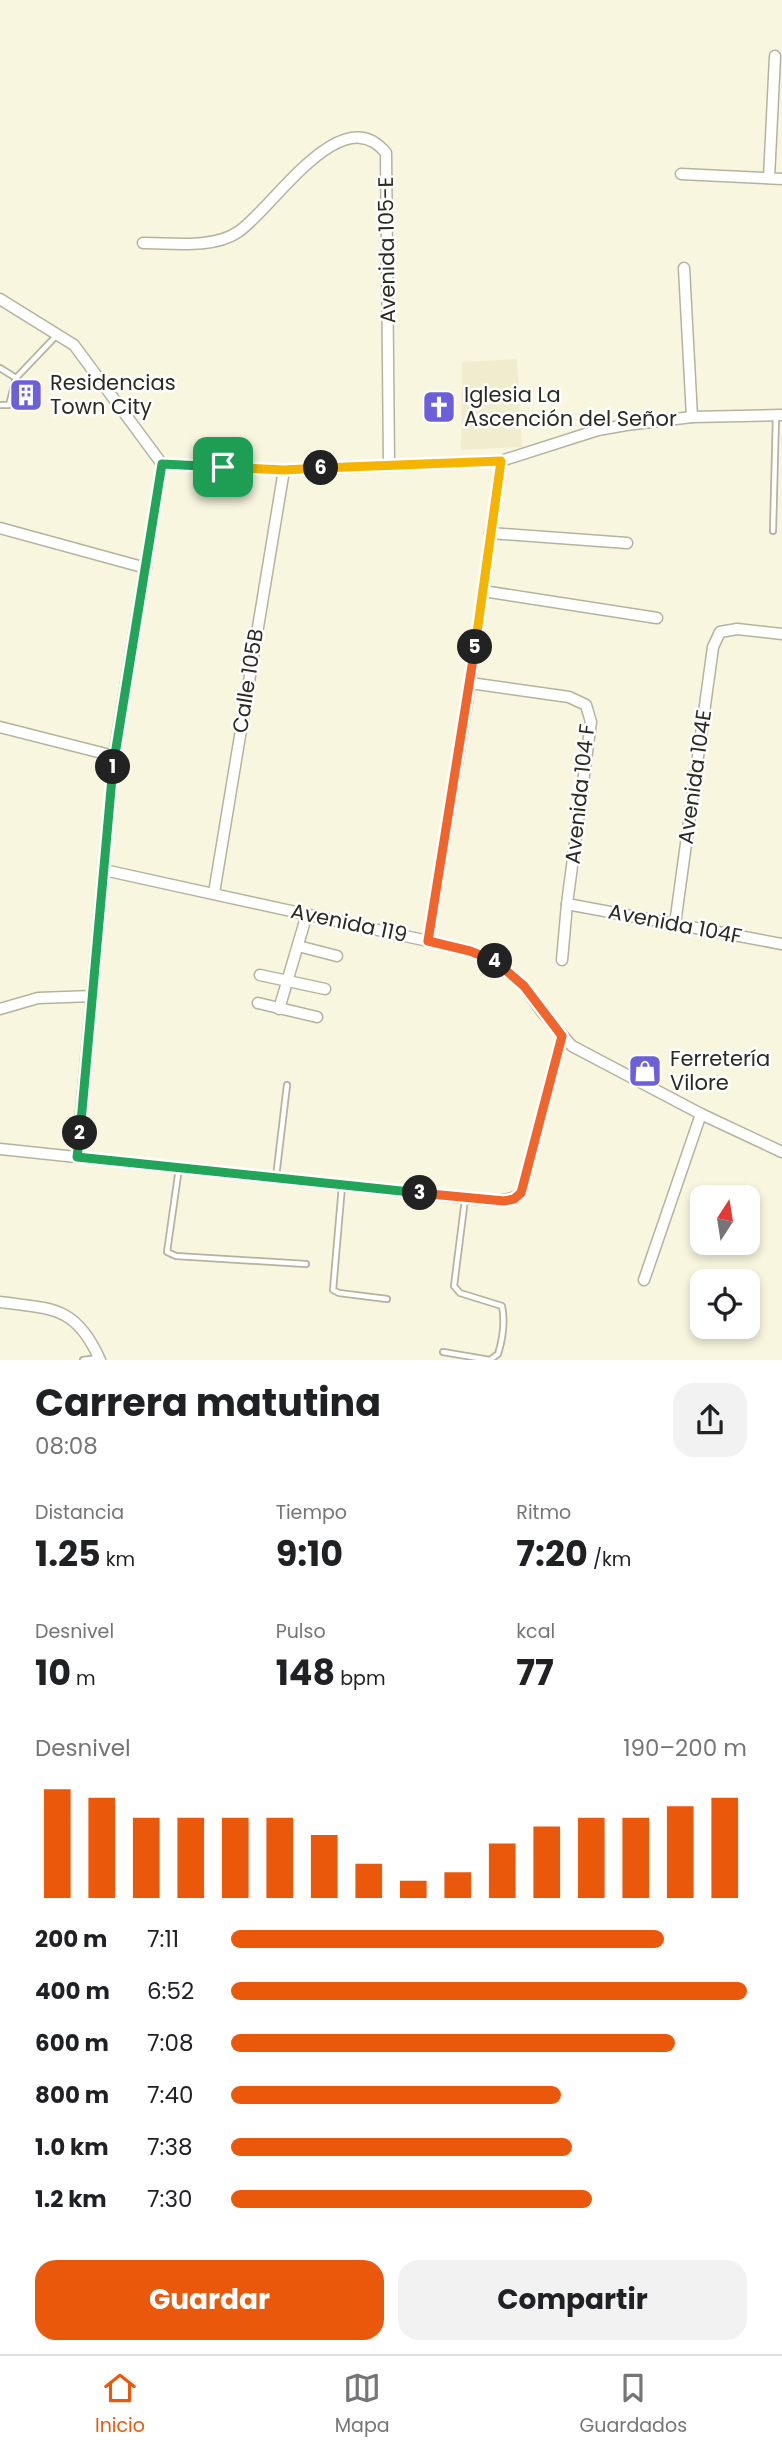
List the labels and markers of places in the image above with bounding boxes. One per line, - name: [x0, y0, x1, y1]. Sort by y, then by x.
- place label: Residencias Town City: [50, 368, 176, 421]
- building icon: Residencias Town City: [7, 376, 45, 414]
- place label: Iglesia La Ascención del Señor: [464, 380, 677, 433]
- church icon: Iglesia La Ascención del Señor: [420, 388, 458, 426]
- pin: [193, 437, 253, 497]
- pin: 6: [304, 450, 338, 486]
- pin: 5: [458, 630, 492, 664]
- pin: 1: [96, 750, 130, 784]
- pin: 4: [477, 944, 512, 978]
- place label: Ferretería Vilore: [670, 1044, 770, 1097]
- shop icon: Ferretería Vilore: [626, 1052, 664, 1090]
- pin: 2: [62, 1116, 98, 1150]
- pin: 3: [402, 1176, 438, 1210]

